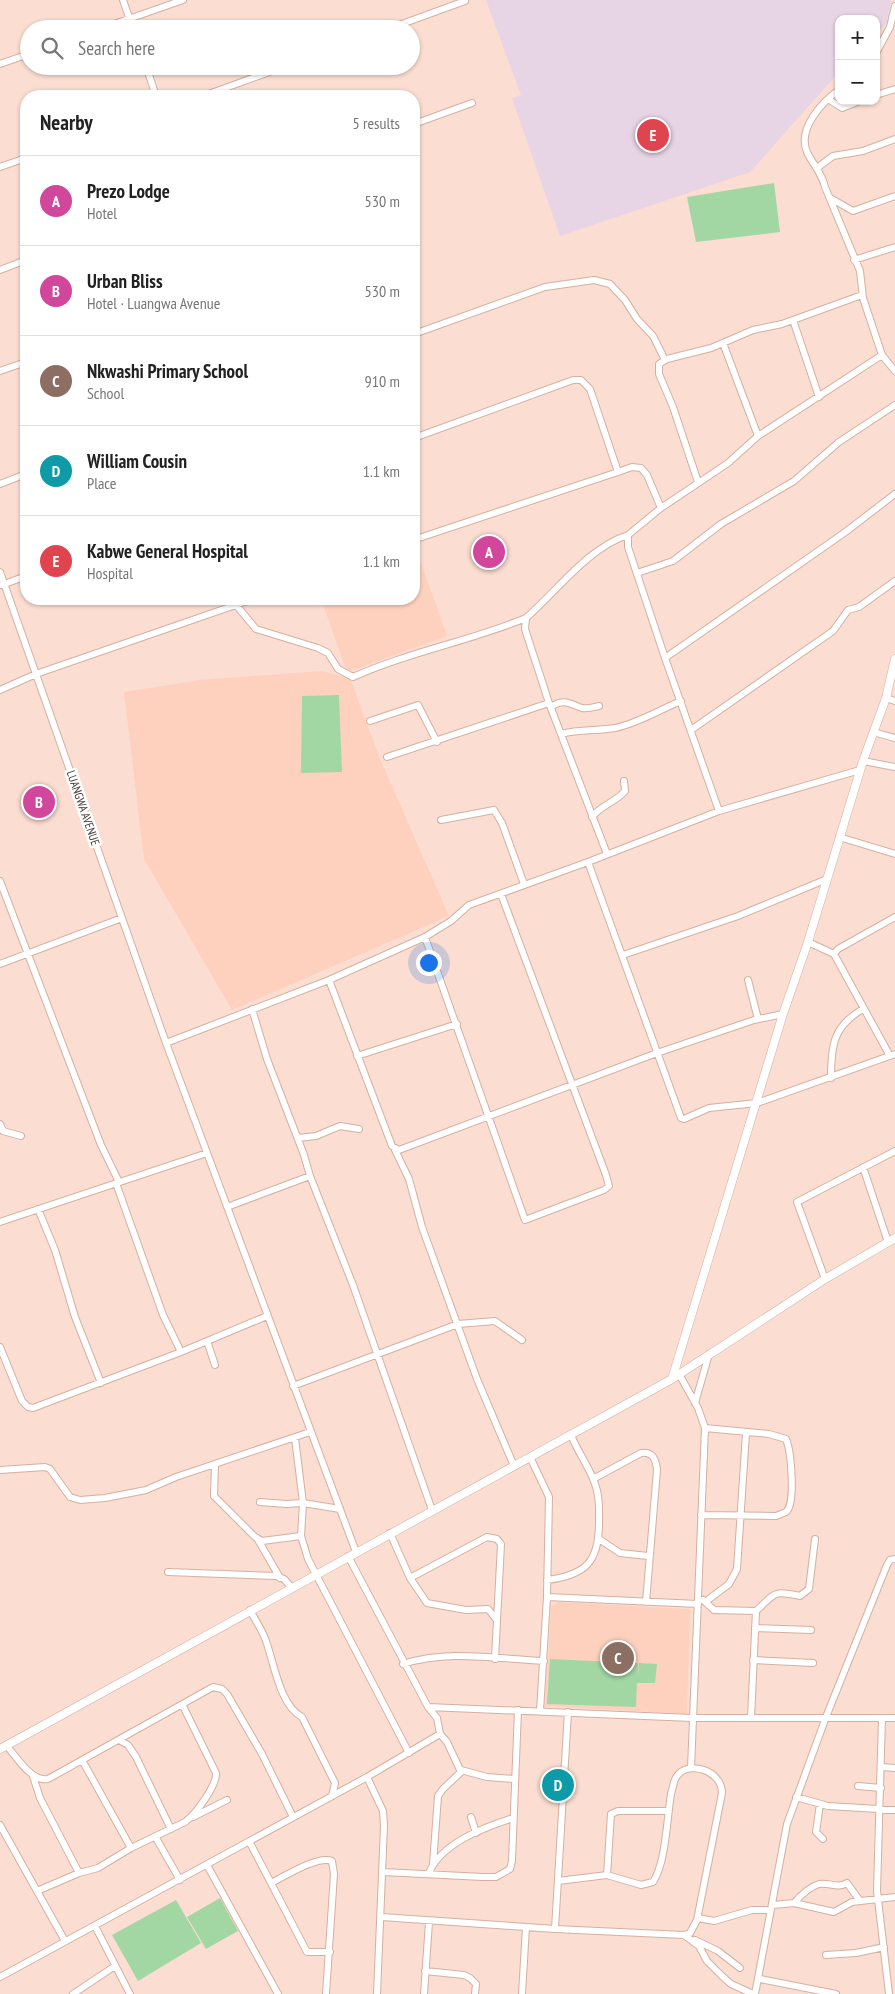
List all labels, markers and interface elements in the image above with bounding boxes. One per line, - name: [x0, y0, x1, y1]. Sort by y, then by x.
- map controls: [835, 15, 880, 105]
- button: +: [835, 15, 880, 60]
- search box: [20, 20, 420, 75]
- icon: search: [38, 34, 66, 62]
- text: Search here: [78, 36, 155, 60]
- button: −: [835, 60, 880, 105]
- text: Nearby: [40, 109, 93, 136]
- text: 5 results: [353, 113, 400, 133]
- pin: E: [637, 116, 669, 154]
- text: Prezo Lodge: [87, 179, 170, 203]
- text: A: [52, 191, 60, 211]
- text: 530 m: [365, 191, 400, 211]
- text: Hotel: [87, 203, 117, 223]
- text: Urban Bliss: [87, 269, 163, 293]
- text: B: [52, 281, 60, 301]
- text: 530 m: [365, 281, 400, 301]
- text: Hotel · Luangwa Avenue: [87, 293, 220, 313]
- text: Nkwashi Primary School: [87, 359, 248, 383]
- text: C: [52, 371, 60, 391]
- text: 910 m: [365, 371, 400, 391]
- text: School: [87, 383, 124, 403]
- text: William Cousin: [87, 449, 187, 473]
- text: D: [52, 461, 60, 481]
- text: 1.1 km: [363, 461, 400, 481]
- text: Place: [87, 473, 116, 493]
- pin: A: [473, 533, 505, 571]
- text: Kabwe General Hospital: [87, 539, 248, 563]
- text: E: [53, 551, 59, 571]
- text: 1.1 km: [363, 551, 400, 571]
- text: Hospital: [87, 563, 133, 583]
- street label: LUANGWA AVENUE: [64, 768, 103, 847]
- pin: B: [23, 783, 55, 821]
- your location: [416, 950, 442, 976]
- pin: C: [602, 1639, 634, 1677]
- pin: D: [542, 1766, 574, 1804]

